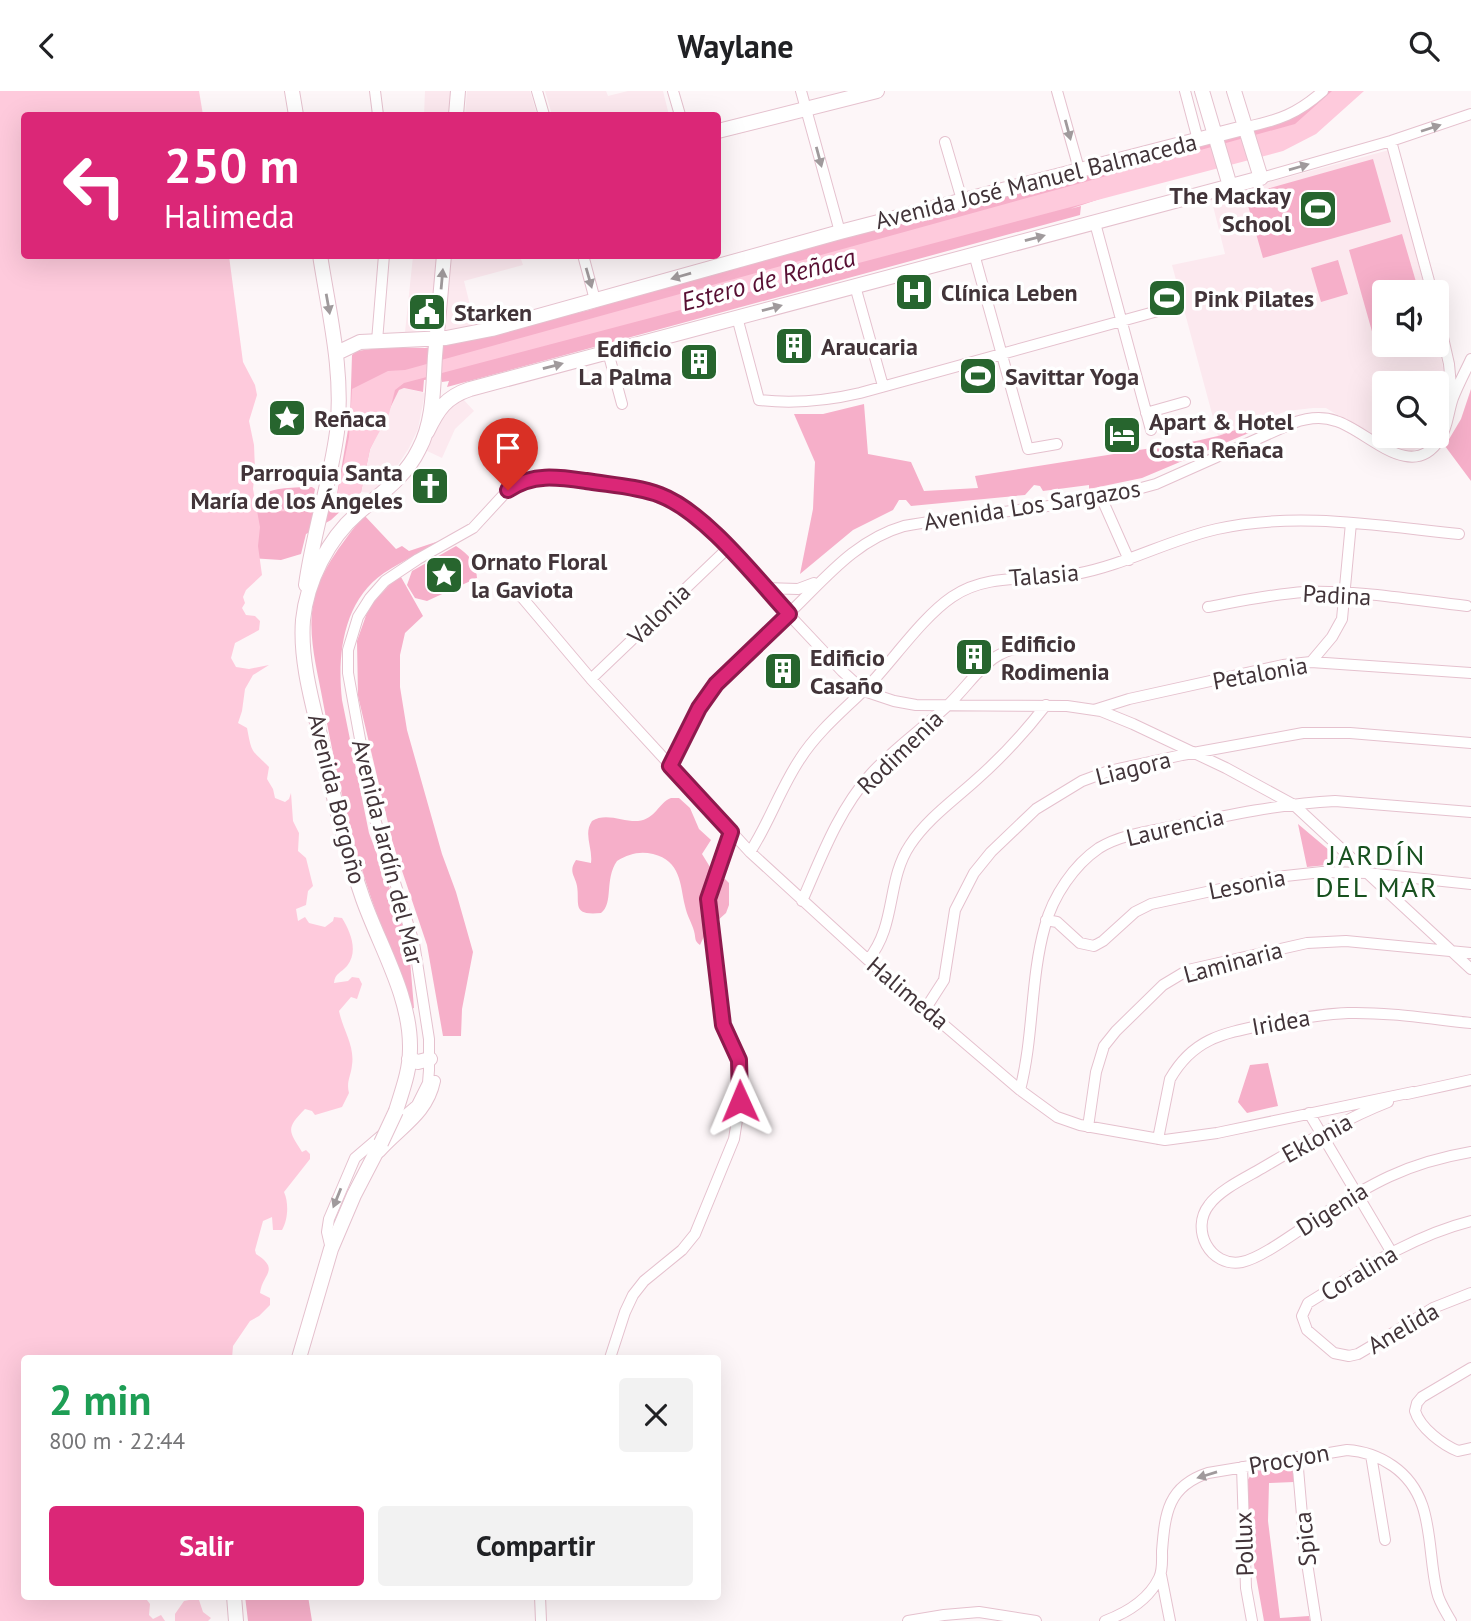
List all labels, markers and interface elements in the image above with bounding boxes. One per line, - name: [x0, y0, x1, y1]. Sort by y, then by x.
- text: Waylane: [677, 25, 794, 67]
- icon: back: [28, 27, 66, 65]
- icon: search: [1405, 27, 1443, 65]
- one-way arrow: [1063, 119, 1074, 141]
- one-way arrow: [1421, 122, 1442, 133]
- street label: Avenida José Manuel Balmaceda: [872, 126, 1200, 236]
- text: 250 m: [164, 133, 299, 197]
- icon: left: [49, 140, 140, 231]
- one-way arrow: [814, 147, 824, 168]
- one-way arrow: [1289, 162, 1310, 172]
- place label: The Mackay School: [1169, 180, 1292, 239]
- sports icon: The Mackay School: [1297, 188, 1339, 230]
- text: Halimeda: [164, 195, 295, 237]
- one-way arrow: [1025, 233, 1046, 243]
- water label: Estero de Reñaca: [677, 240, 859, 318]
- one-way arrow: [584, 267, 595, 289]
- one-way arrow: [436, 268, 447, 290]
- one-way arrow: [670, 271, 692, 282]
- hospital icon: Clínica Leben: [893, 271, 935, 313]
- place label: Clínica Leben: [941, 277, 1078, 308]
- sports icon: Pink Pilates: [1146, 277, 1188, 319]
- map controls: [1372, 280, 1449, 448]
- button: sound: [1372, 280, 1449, 357]
- place label: Pink Pilates: [1194, 283, 1314, 314]
- public building icon: Starken: [406, 291, 448, 333]
- one-way arrow: [323, 293, 334, 315]
- place label: Starken: [454, 297, 532, 328]
- one-way arrow: [762, 302, 784, 313]
- building icon: Araucaria: [773, 325, 815, 367]
- place label: Araucaria: [821, 331, 918, 362]
- place label: Edificio La Palma: [578, 333, 672, 392]
- building icon: Edificio La Palma: [678, 341, 720, 383]
- sports icon: Savittar Yoga: [957, 355, 999, 397]
- one-way arrow: [542, 361, 563, 371]
- place label: Savittar Yoga: [1005, 361, 1139, 392]
- button: search: [1372, 371, 1449, 448]
- place icon: Reñaca: [266, 397, 308, 439]
- place label: Reñaca: [314, 403, 387, 434]
- place label: Apart & Hotel Costa Reñaca: [1149, 406, 1295, 465]
- hotel icon: Apart & Hotel Costa Reñaca: [1101, 414, 1143, 456]
- pin: [478, 418, 538, 490]
- icon: arrive: [489, 429, 527, 467]
- place label: Parroquia Santa María de los Ángeles: [191, 457, 403, 516]
- church icon: Parroquia Santa María de los Ángeles: [409, 465, 451, 507]
- street label: Avenida Los Sargazos: [922, 473, 1142, 537]
- place label: Ornato Floral la Gaviota: [471, 546, 608, 605]
- place icon: Ornato Floral la Gaviota: [423, 554, 465, 596]
- street label: Talasia: [1008, 557, 1080, 593]
- street label: Valonia: [620, 577, 697, 652]
- street label: Padina: [1302, 578, 1372, 612]
- place label: Edificio Rodimenia: [1001, 628, 1110, 687]
- building icon: Edificio Rodimenia: [953, 636, 995, 678]
- place label: Edificio Casaño: [810, 642, 885, 701]
- street label: Petalonia: [1210, 649, 1310, 697]
- building icon: Edificio Casaño: [762, 650, 804, 692]
- street label: Rodimenia: [850, 703, 950, 801]
- street label: Avenida Borgoño: [301, 711, 373, 887]
- street label: Avenida Jardín del Mar: [345, 736, 431, 968]
- street label: Liagora: [1092, 744, 1174, 792]
- street label: Laurencia: [1123, 801, 1227, 853]
- district label: JARDÍN DEL MAR: [1315, 836, 1439, 905]
- street label: Lesonia: [1206, 861, 1288, 907]
- street label: Laminaria: [1180, 934, 1286, 990]
- street label: Halimeda: [861, 950, 955, 1036]
- street label: Iridea: [1249, 1002, 1313, 1042]
- position arrow: [703, 1064, 777, 1138]
- street label: Eklonia: [1276, 1106, 1358, 1170]
- street label: Digenia: [1290, 1175, 1374, 1243]
- one-way arrow: [331, 1188, 342, 1209]
- street label: Coralina: [1315, 1238, 1403, 1308]
- street label: Anelida: [1362, 1295, 1444, 1361]
- text: 2 min: [49, 1372, 151, 1427]
- button: close: [619, 1378, 693, 1452]
- text: 800 m · 22:44: [49, 1426, 185, 1455]
- street label: Procyon: [1246, 1437, 1332, 1481]
- one-way arrow: [1196, 1471, 1217, 1481]
- button: Salir: [49, 1506, 364, 1586]
- button: Compartir: [378, 1506, 693, 1586]
- street label: Spica: [1287, 1510, 1323, 1568]
- street label: Pollux: [1227, 1511, 1261, 1577]

